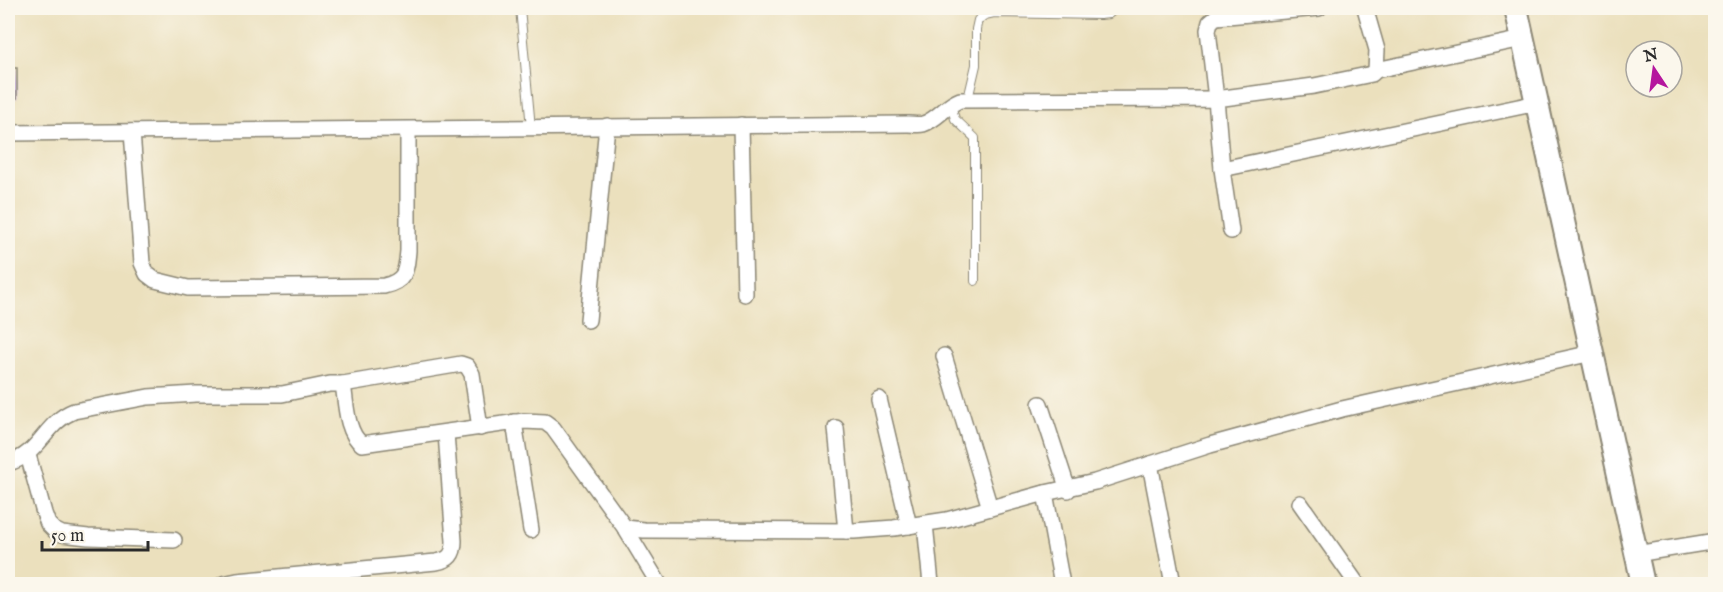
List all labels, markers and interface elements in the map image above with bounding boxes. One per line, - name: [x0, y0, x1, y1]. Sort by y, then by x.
- north arrow: [1624, 39, 1684, 99]
- text: N: [1641, 45, 1660, 68]
- scale bar: [42, 514, 148, 552]
- text: 50 m: [51, 525, 84, 548]

